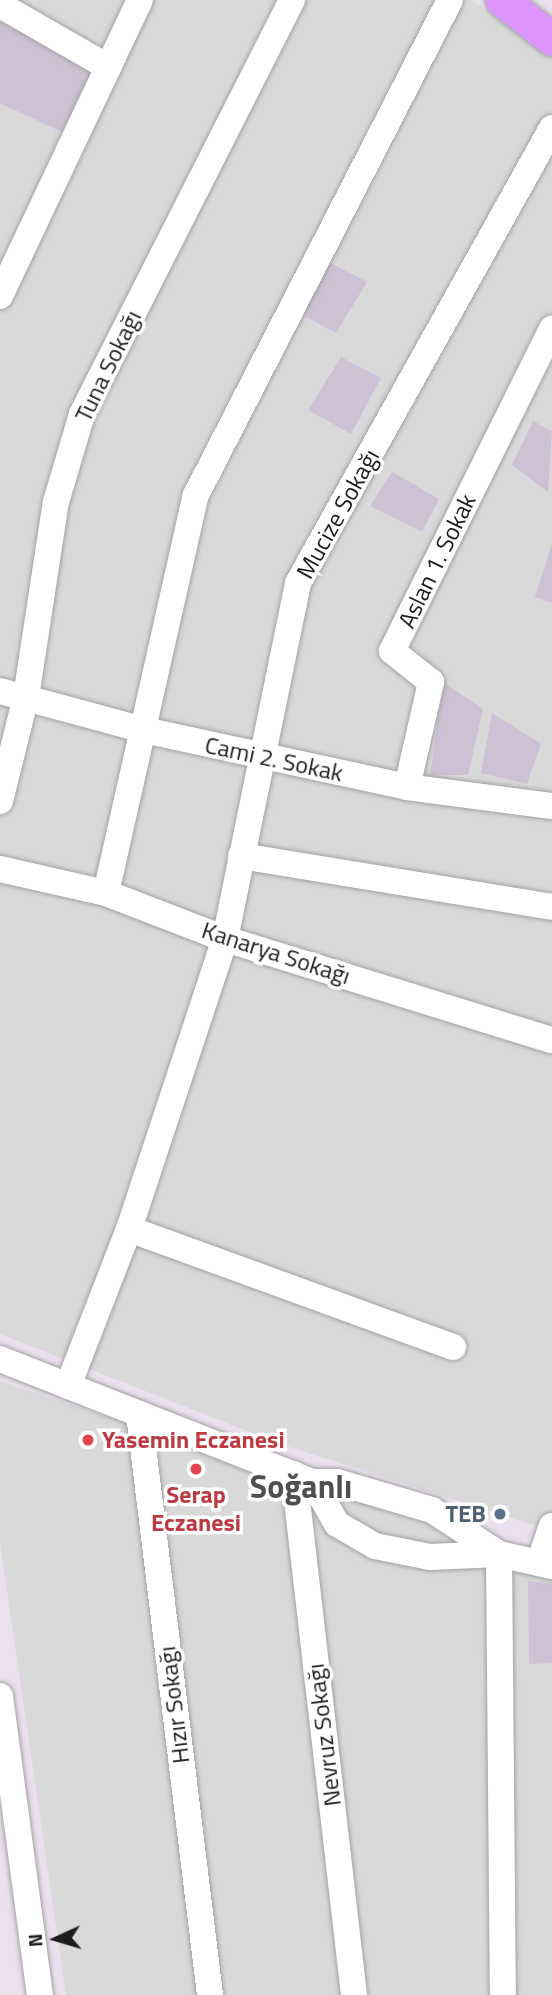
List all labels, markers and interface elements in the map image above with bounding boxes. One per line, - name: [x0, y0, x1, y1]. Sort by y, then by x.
- street label: Tuna Sokağı: [69, 306, 147, 426]
- street label: Mucize Sokağı: [291, 444, 385, 584]
- street label: Aslan 1. Sokak: [392, 489, 482, 633]
- street label: Cami 2. Sokak: [202, 730, 346, 788]
- street label: Kanarya Sokağı: [198, 915, 354, 991]
- place label: Yasemin Eczanesi: [102, 1426, 285, 1454]
- marker: Yasemin Eczanesi: [80, 1432, 96, 1448]
- marker: Serap Eczanesi: [188, 1461, 204, 1477]
- district label: Soğanlı: [250, 1467, 352, 1505]
- place label: Serap Eczanesi: [151, 1481, 241, 1537]
- place label: TEB: [445, 1500, 486, 1528]
- marker: TEB: [492, 1506, 508, 1522]
- street label: Hızır Sokağı: [153, 1645, 195, 1765]
- street label: Nevruz Sokağı: [301, 1662, 347, 1808]
- north arrow: [21, 1904, 91, 1974]
- text: N: [20, 1933, 49, 1948]

